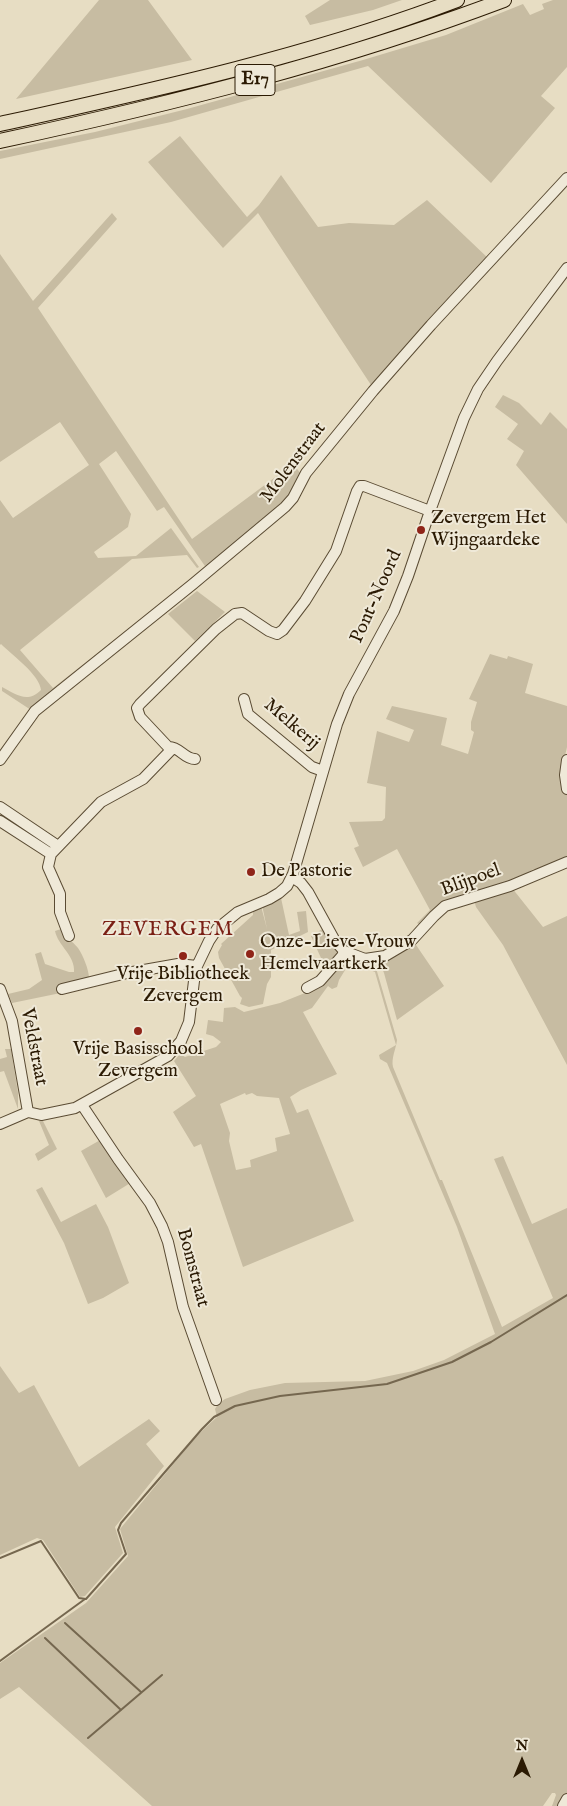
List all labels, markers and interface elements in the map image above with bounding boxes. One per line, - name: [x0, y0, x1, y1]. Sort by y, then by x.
- road number: E17: [235, 64, 275, 96]
- street label: Molenstraat: [256, 418, 332, 508]
- place label: Zevergem Het Wijngaardeke: [431, 508, 546, 552]
- marker: Zevergem Het Wijngaardeke: [415, 524, 427, 536]
- street label: Pont-Noord: [346, 547, 408, 647]
- street label: Melkerij: [258, 694, 324, 756]
- street label: Blijpoel: [438, 860, 504, 902]
- place label: De Pastorie: [261, 861, 352, 883]
- marker: De Pastorie: [245, 866, 257, 878]
- district label: ZEVERGEM: [101, 918, 235, 944]
- place label: Onze-Lieve-Vrouw Hemelvaartkerk: [260, 932, 416, 976]
- marker: Onze-Lieve-Vrouw Hemelvaartkerk: [244, 948, 256, 960]
- marker: Vrije Bibliotheek Zevergem: [177, 950, 189, 962]
- place label: Vrije Bibliotheek Zevergem: [116, 964, 250, 1008]
- street label: Veldstraat: [14, 1006, 52, 1088]
- marker: Vrije Basisschool Zevergem: [132, 1025, 144, 1037]
- place label: Vrije Basisschool Zevergem: [73, 1039, 203, 1083]
- street label: Bomstraat: [171, 1226, 213, 1310]
- north arrow: [497, 1736, 547, 1786]
- text: N: [516, 1737, 528, 1755]

